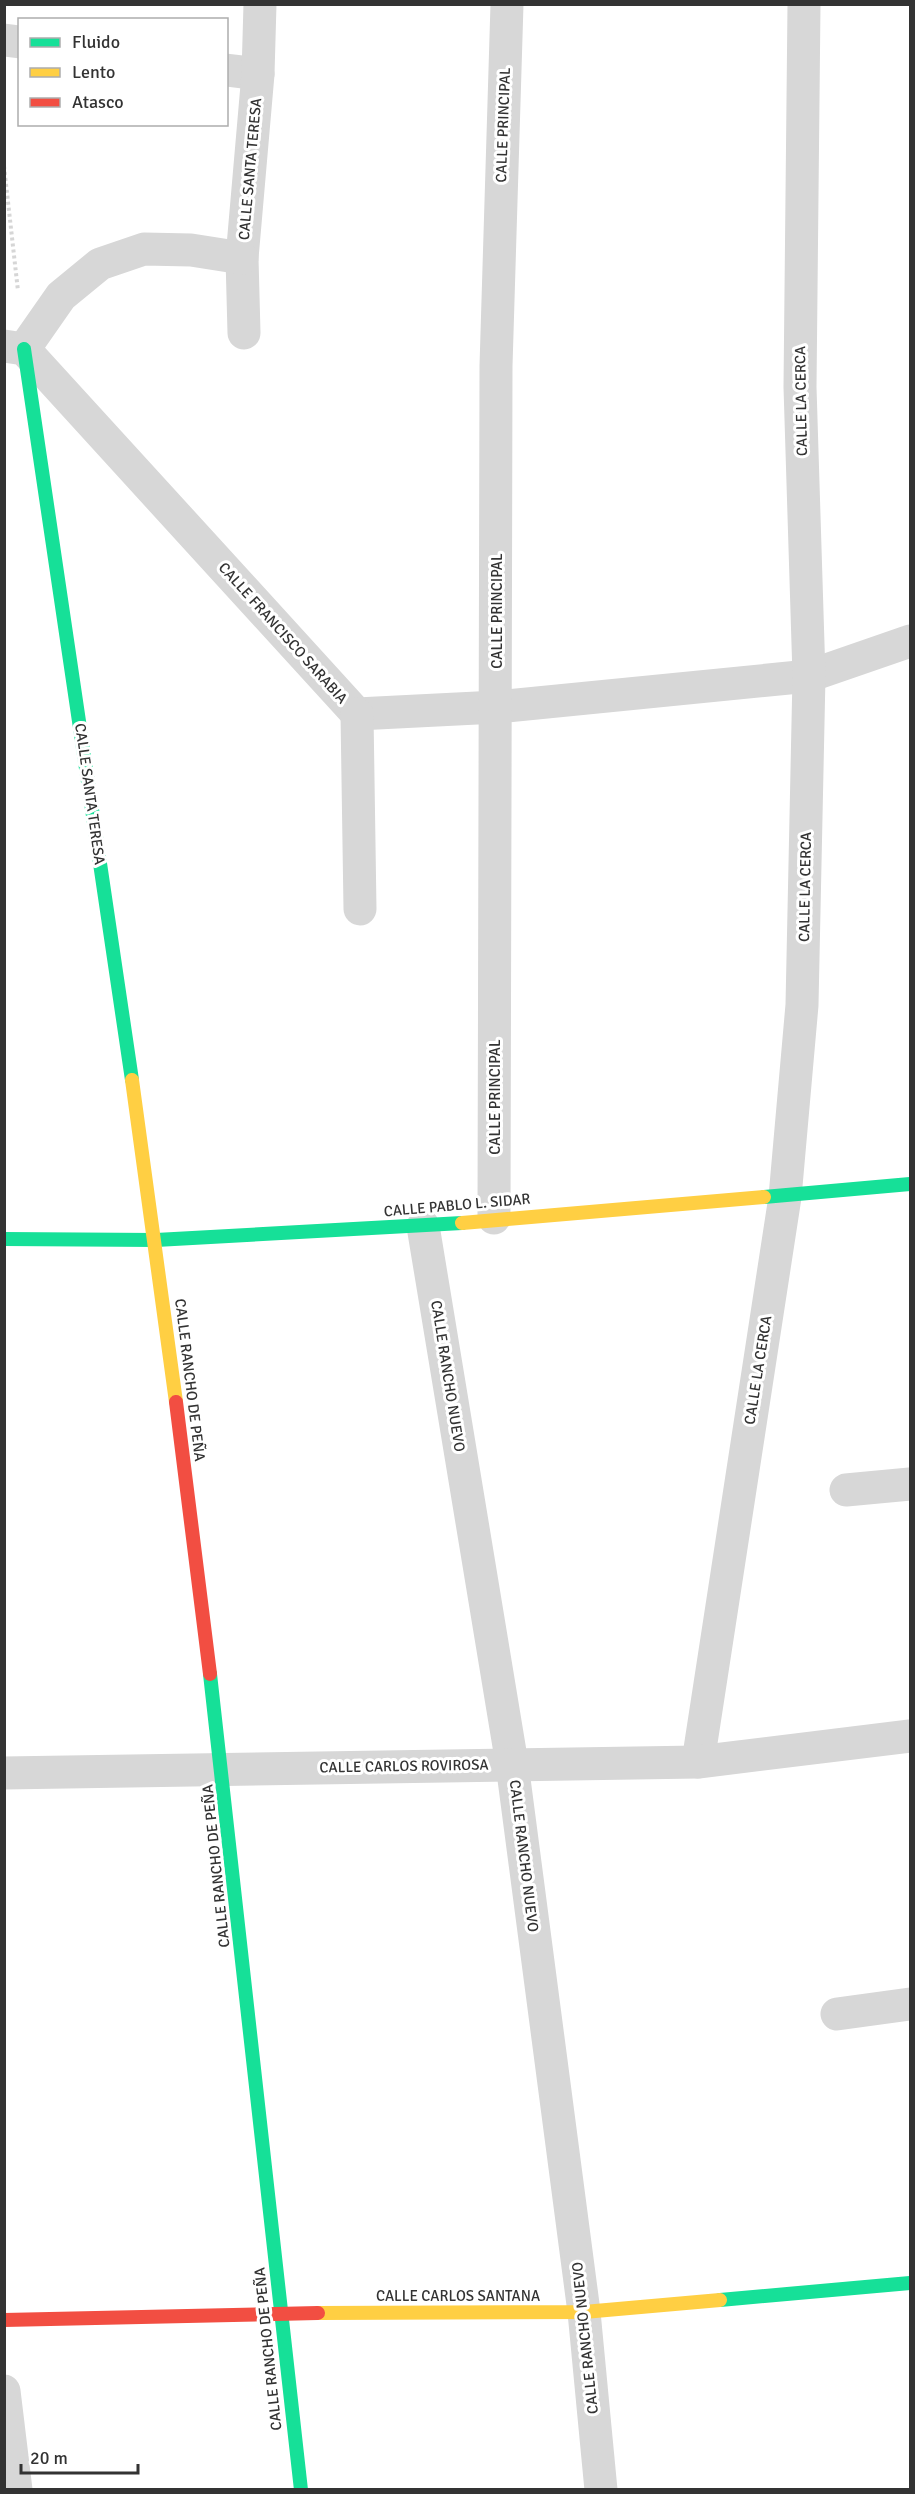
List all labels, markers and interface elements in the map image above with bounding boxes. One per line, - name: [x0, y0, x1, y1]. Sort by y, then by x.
- legend: [18, 18, 228, 126]
- text: Fluido: [72, 31, 120, 53]
- text: Lento: [72, 61, 115, 83]
- street label: CALLE PRINCIPAL: [492, 67, 514, 183]
- text: Atasco: [72, 91, 124, 113]
- street label: CALLE SANTA TERESA: [235, 97, 265, 241]
- street label: CALLE LA CERCA: [791, 346, 811, 456]
- street label: CALLE PRINCIPAL: [488, 553, 506, 669]
- street label: CALLE FRANCISCO SARABIA: [215, 559, 351, 707]
- street label: CALLE SANTA TERESA: [71, 722, 109, 866]
- street label: CALLE LA CERCA: [795, 832, 815, 942]
- street label: CALLE PRINCIPAL: [486, 1039, 504, 1155]
- street label: CALLE PABLO L. SIDAR: [383, 1190, 531, 1220]
- street label: CALLE RANCHO DE PEÑA: [171, 1297, 210, 1462]
- street label: CALLE RANCHO NUEVO: [427, 1299, 469, 1453]
- street label: CALLE LA CERCA: [741, 1314, 775, 1426]
- street label: CALLE CARLOS ROVIROSA: [319, 1756, 489, 1776]
- street label: CALLE RANCHO NUEVO: [506, 1779, 542, 1933]
- street label: CALLE RANCHO DE PEÑA: [197, 1784, 234, 1949]
- street label: CALLE RANCHO NUEVO: [568, 2261, 602, 2415]
- street label: CALLE RANCHO DE PEÑA: [249, 2267, 286, 2432]
- street label: CALLE CARLOS SANTANA: [376, 2287, 540, 2305]
- scale bar: [21, 2437, 138, 2475]
- text: 20 m: [30, 2447, 68, 2469]

